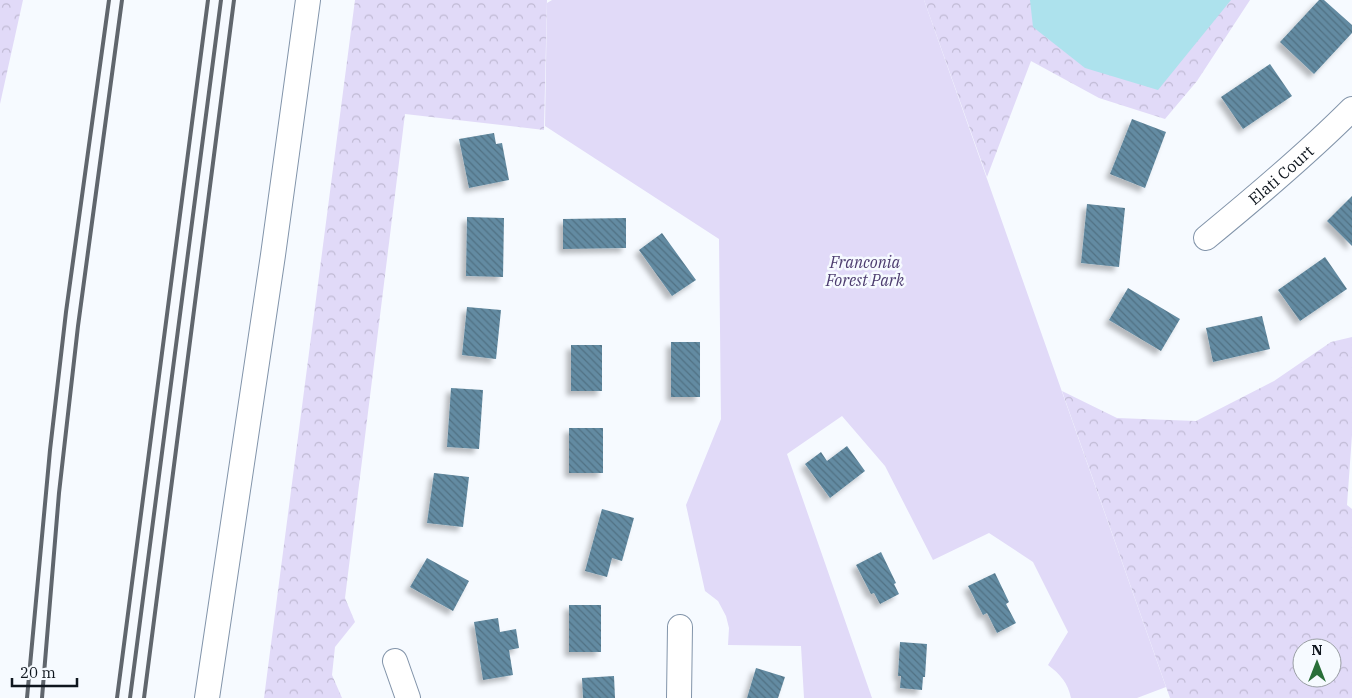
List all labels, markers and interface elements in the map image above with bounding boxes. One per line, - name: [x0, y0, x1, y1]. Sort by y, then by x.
- street label: Elati Court: [1244, 141, 1318, 209]
- park label: Franconia Forest Park: [825, 252, 905, 290]
- north arrow: [1292, 638, 1342, 688]
- text: N: [1311, 641, 1323, 659]
- scale bar: [12, 656, 78, 688]
- text: 20 m: [20, 663, 56, 682]

